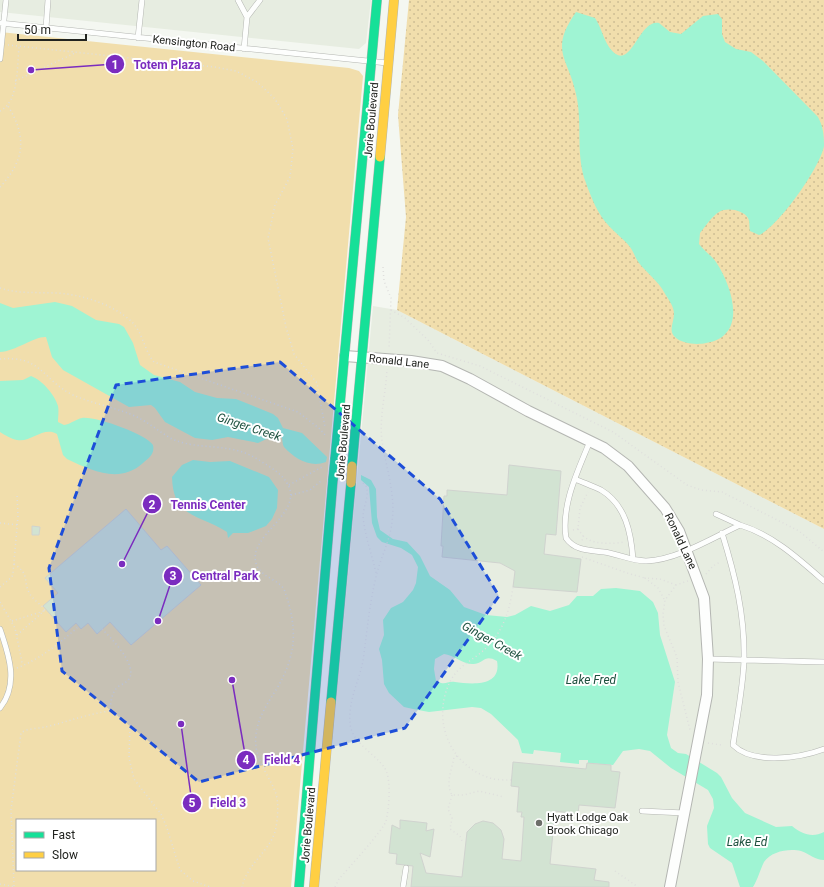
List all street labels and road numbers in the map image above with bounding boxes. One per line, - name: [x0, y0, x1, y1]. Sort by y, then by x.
- street label: Kensington Road: [152, 33, 236, 54]
- street label: Jorie Boulevard: [362, 82, 381, 158]
- street label: Ronald Lane: [368, 352, 430, 371]
- street label: Jorie Boulevard: [334, 404, 353, 480]
- street label: Ronald Lane: [662, 511, 699, 572]
- street label: Jorie Boulevard: [299, 787, 318, 863]

